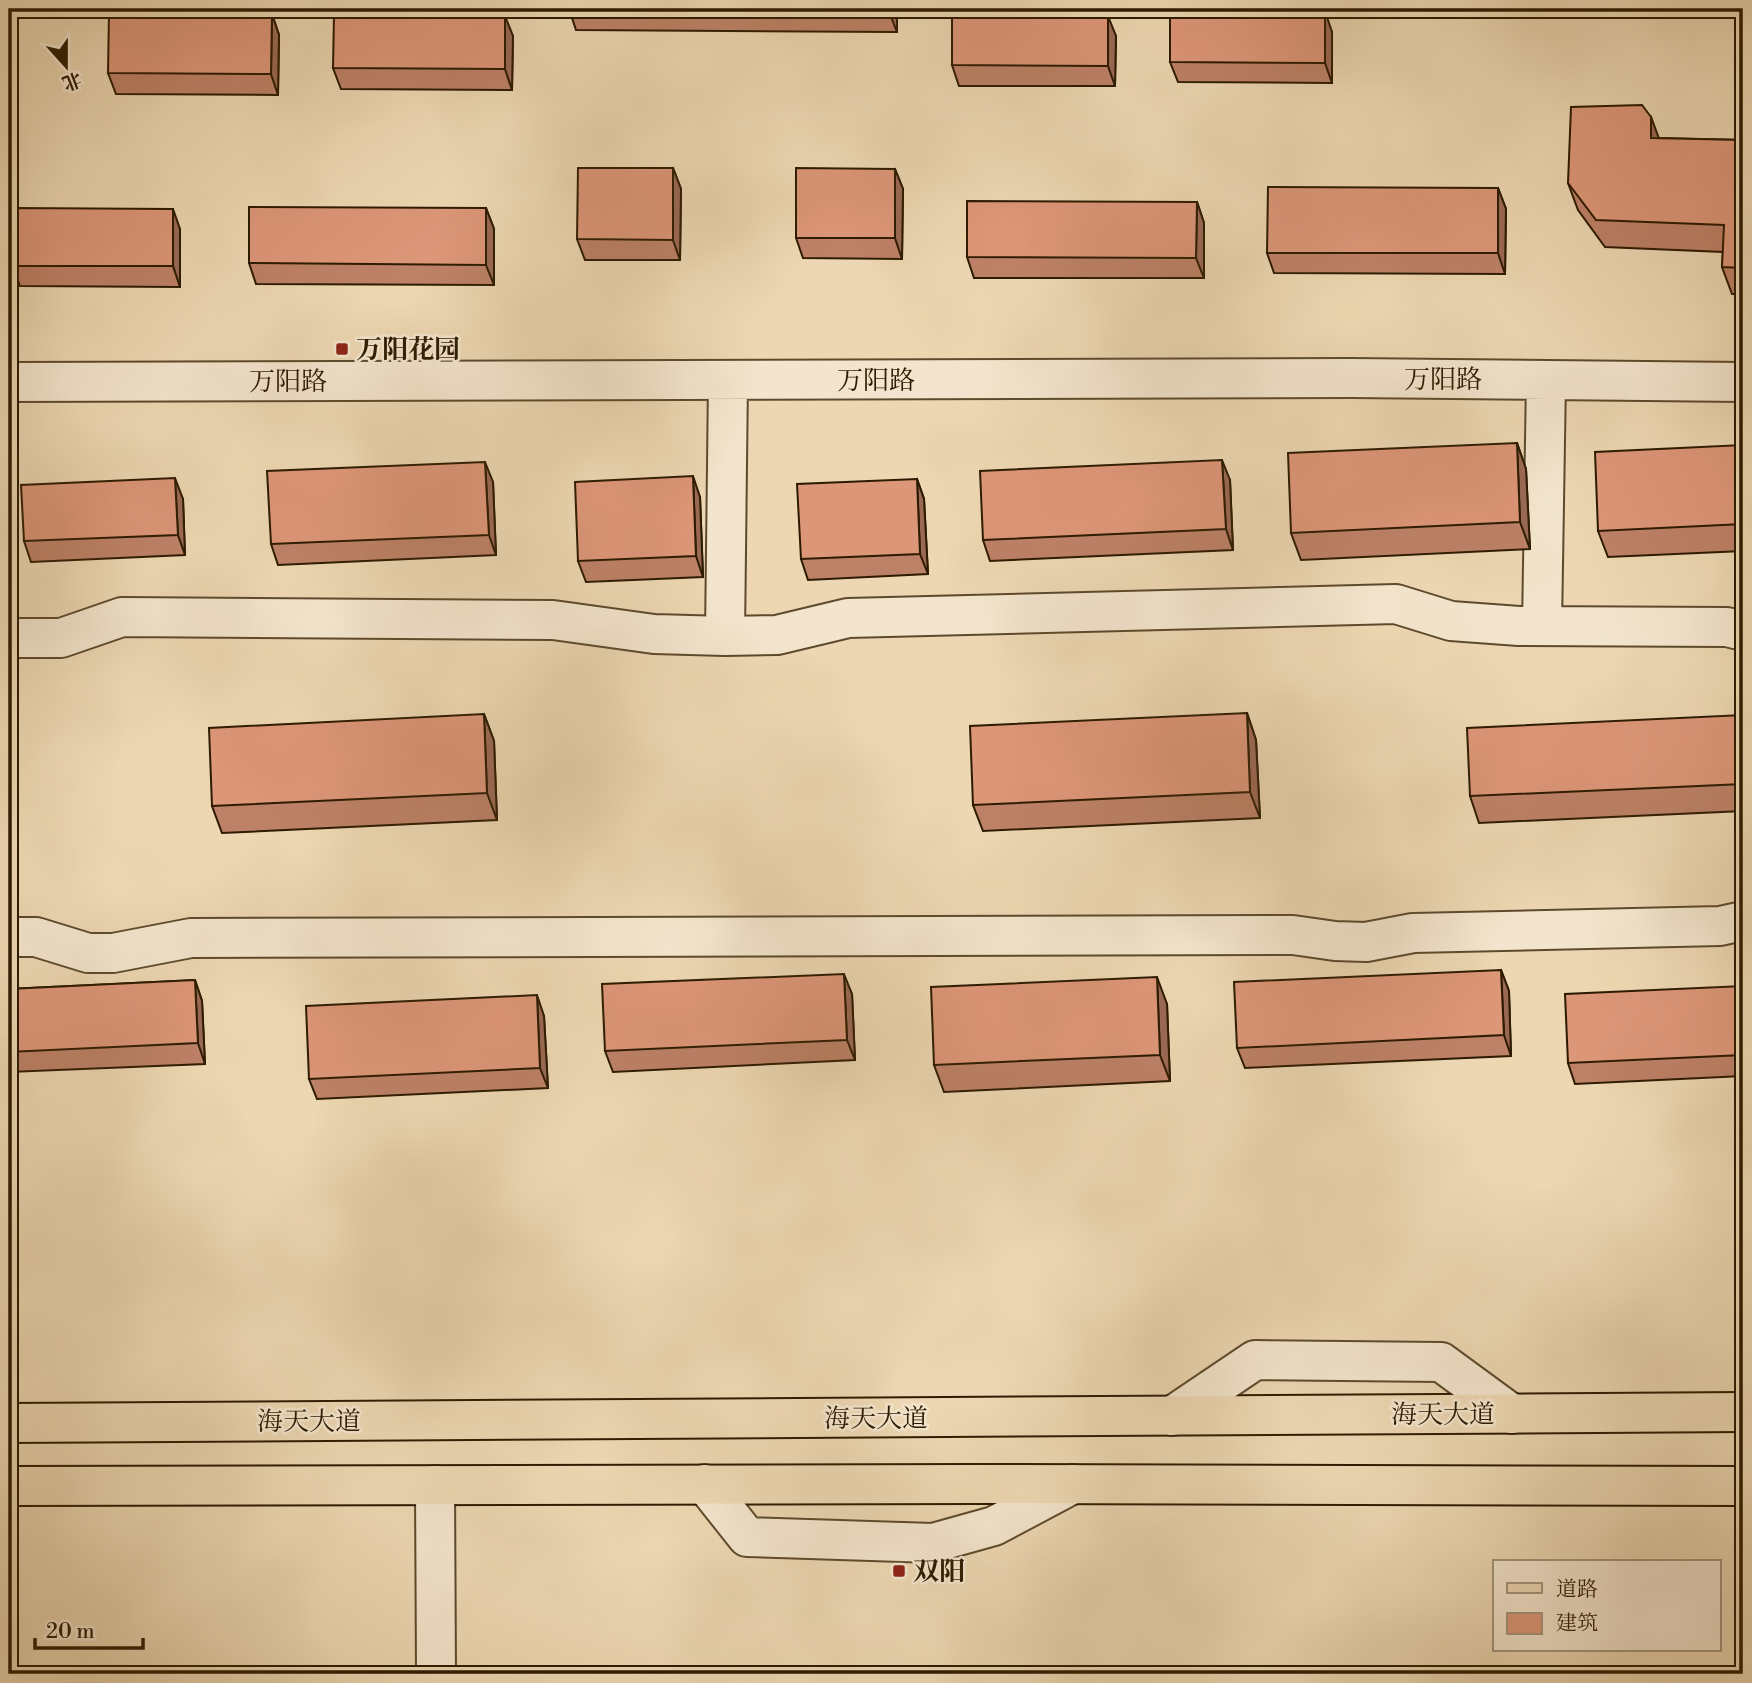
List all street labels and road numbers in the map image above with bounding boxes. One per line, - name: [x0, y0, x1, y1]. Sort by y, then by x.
- street label: 万阳路: [1404, 364, 1482, 396]
- street label: 万阳路: [837, 365, 915, 397]
- street label: 万阳路: [249, 366, 327, 398]
- street label: 海天大道: [1391, 1399, 1495, 1431]
- street label: 海天大道: [824, 1403, 928, 1435]
- street label: 海天大道: [257, 1406, 361, 1438]

